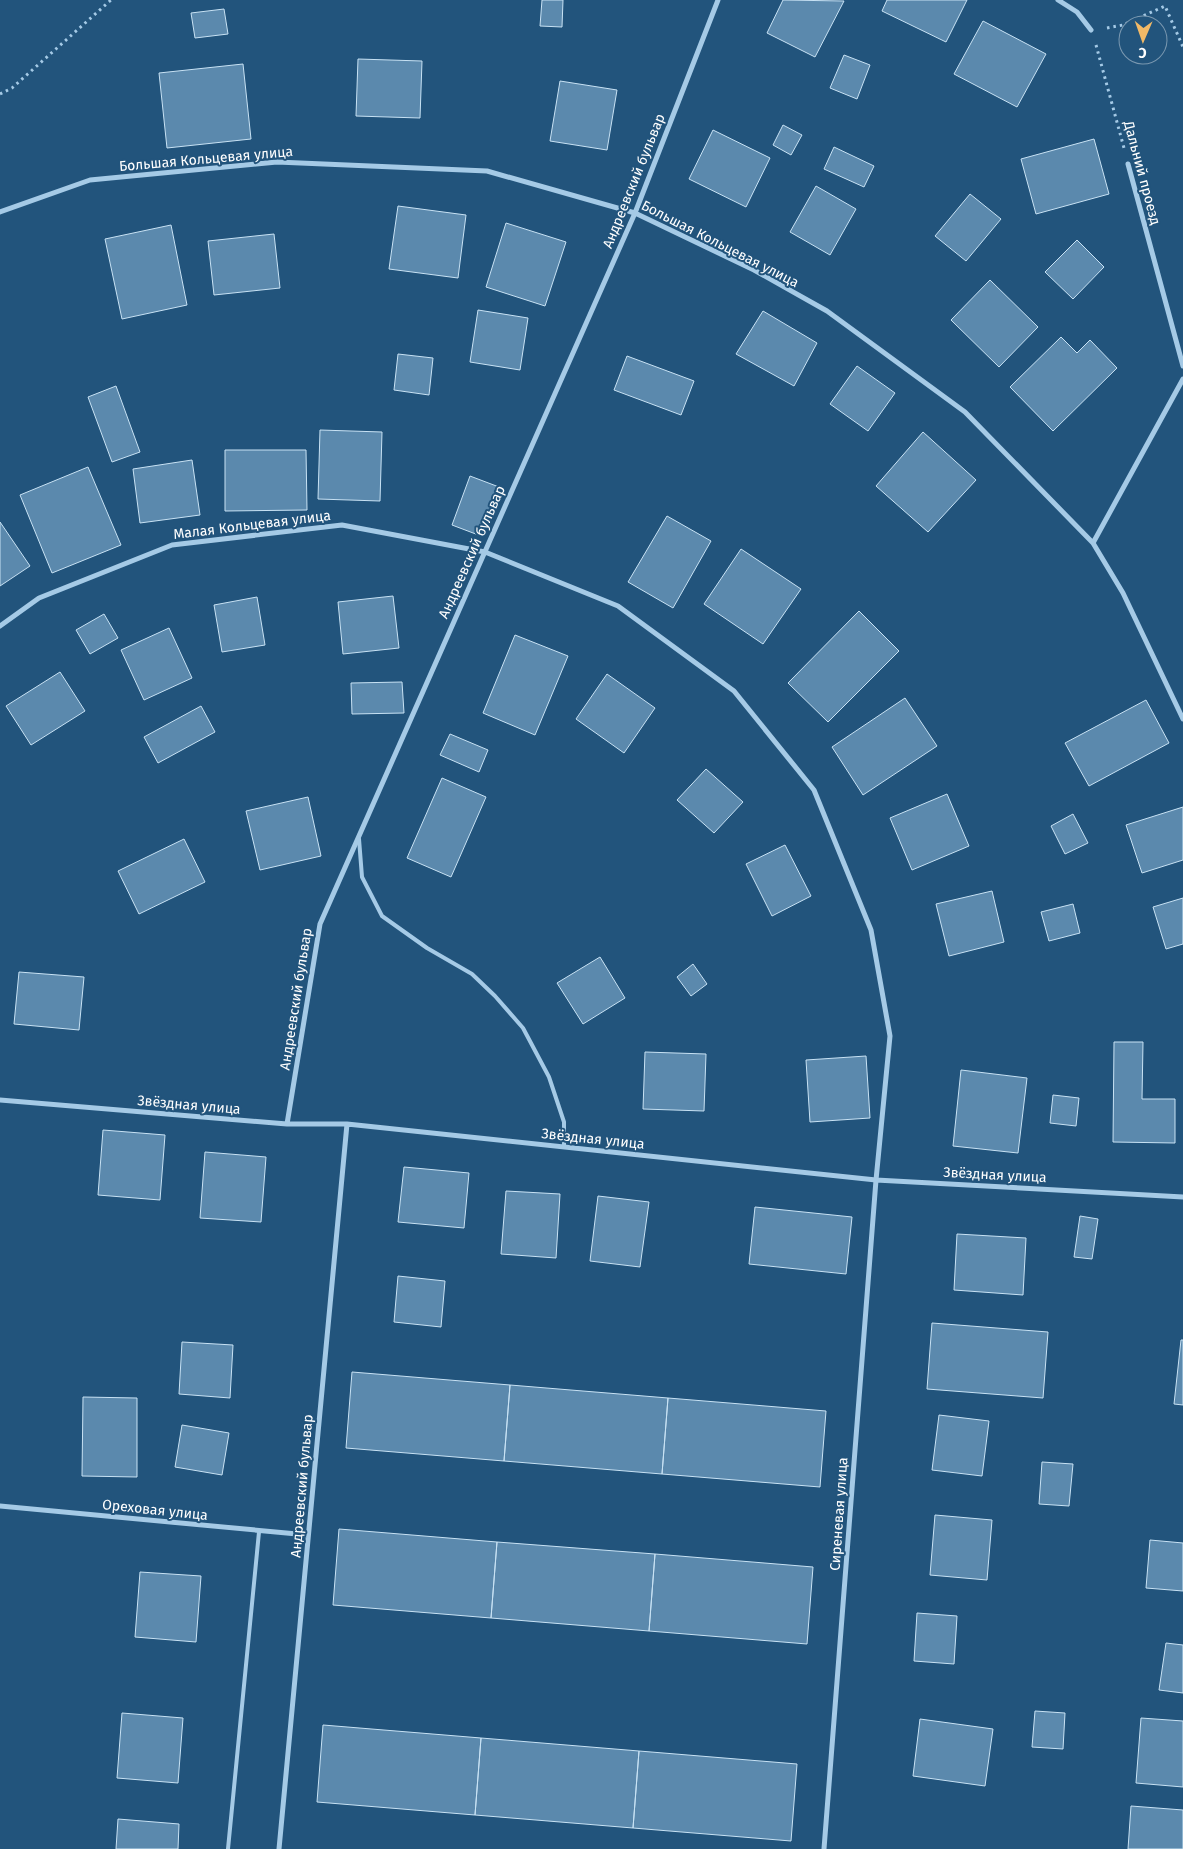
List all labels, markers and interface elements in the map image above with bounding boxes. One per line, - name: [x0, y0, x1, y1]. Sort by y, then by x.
- north arrow: [1118, 15, 1168, 65]
- text: С: [1138, 44, 1147, 61]
- street label: Андреевский бульвар: [599, 111, 669, 251]
- street label: Дальний проезд: [1120, 118, 1164, 227]
- street label: Большая Кольцевая улица: [118, 143, 294, 175]
- street label: Большая Кольцевая улица: [638, 197, 802, 291]
- street label: Андреевский бульвар: [435, 483, 509, 621]
- street label: Малая Кольцевая улица: [172, 507, 332, 543]
- street label: Андреевский бульвар: [276, 927, 316, 1071]
- street label: Звёздная улица: [137, 1092, 241, 1118]
- street label: Звёздная улица: [541, 1125, 645, 1153]
- street label: Звёздная улица: [943, 1164, 1047, 1186]
- street label: Андреевский бульвар: [287, 1414, 317, 1558]
- street label: Сиреневая улица: [827, 1457, 851, 1571]
- street label: Ореховая улица: [101, 1496, 209, 1524]

